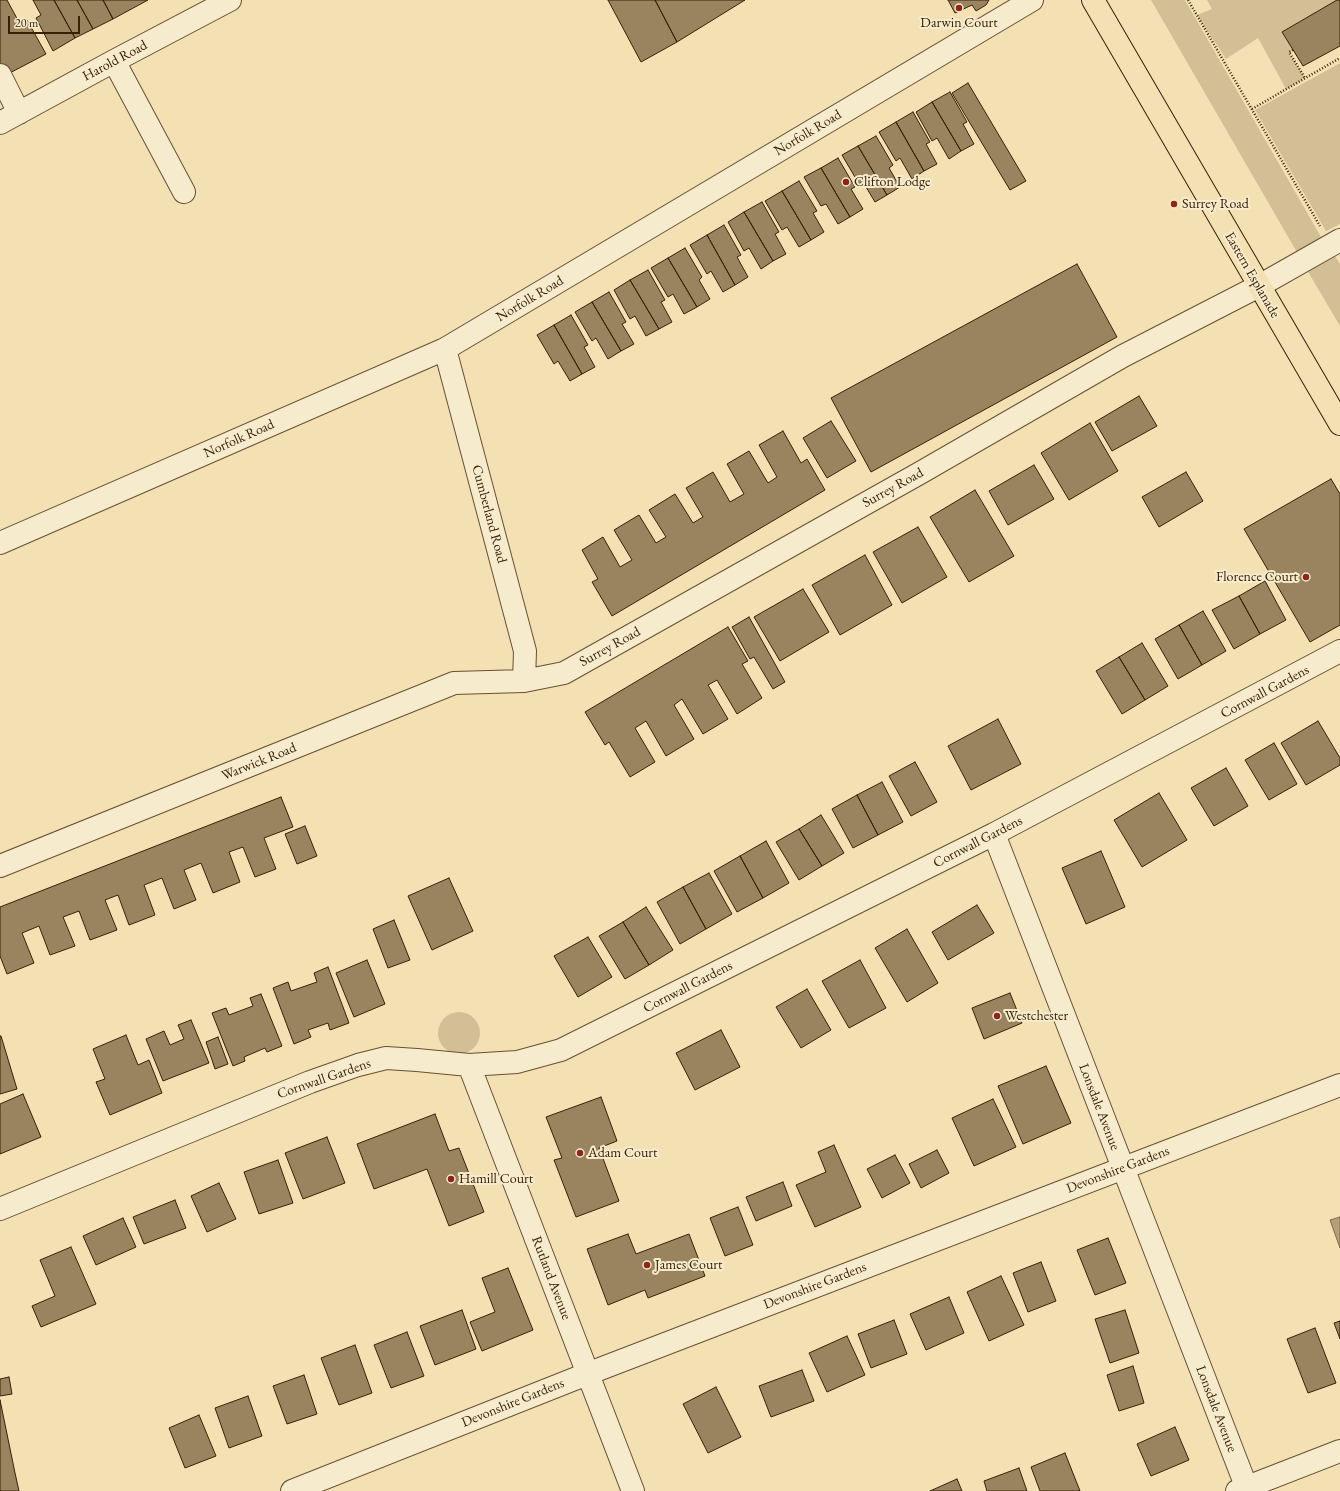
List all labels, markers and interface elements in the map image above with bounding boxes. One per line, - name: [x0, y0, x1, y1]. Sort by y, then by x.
- marker: Darwin Court: [954, 3, 964, 13]
- scale bar: [10, 8, 82, 34]
- text: 20 m: [15, 15, 38, 31]
- place label: Darwin Court: [920, 15, 998, 31]
- street label: Harold Road: [80, 37, 150, 85]
- street label: Norfolk Road: [771, 106, 845, 160]
- place label: Clifton Lodge: [854, 174, 930, 190]
- marker: Clifton Lodge: [841, 177, 851, 187]
- place label: Surrey Road: [1182, 196, 1249, 212]
- marker: Surrey Road: [1169, 199, 1179, 209]
- street label: Eastern Esplanade: [1221, 229, 1283, 321]
- street label: Norfolk Road: [493, 272, 567, 326]
- street label: Norfolk Road: [201, 416, 277, 462]
- street label: Cumberland Road: [468, 463, 510, 565]
- street label: Surrey Road: [860, 464, 926, 512]
- place label: Florence Court: [1216, 569, 1298, 585]
- marker: Florence Court: [1301, 572, 1311, 582]
- street label: Surrey Road: [577, 623, 643, 671]
- street label: Cornwall Gardens: [1218, 662, 1312, 722]
- street label: Warwick Road: [219, 739, 299, 785]
- street label: Cornwall Gardens: [931, 812, 1025, 872]
- street label: Cornwall Gardens: [641, 957, 735, 1017]
- place label: Westchester: [1005, 1008, 1068, 1024]
- marker: Westchester: [992, 1011, 1002, 1021]
- street label: Cornwall Gardens: [275, 1055, 373, 1103]
- street label: Lonsdale Avenue: [1075, 1061, 1123, 1153]
- street label: Devonshire Gardens: [1064, 1143, 1172, 1197]
- place label: Adam Court: [588, 1145, 657, 1161]
- marker: Adam Court: [575, 1148, 585, 1158]
- place label: Hamill Court: [459, 1171, 533, 1187]
- marker: Hamill Court: [446, 1174, 456, 1184]
- street label: Rutland Avenue: [527, 1234, 575, 1322]
- place label: James Court: [655, 1257, 722, 1273]
- street label: Devonshire Gardens: [761, 1259, 869, 1313]
- marker: James Court: [642, 1260, 652, 1270]
- street label: Lonsdale Avenue: [1192, 1363, 1240, 1455]
- street label: Devonshire Gardens: [459, 1375, 567, 1431]

